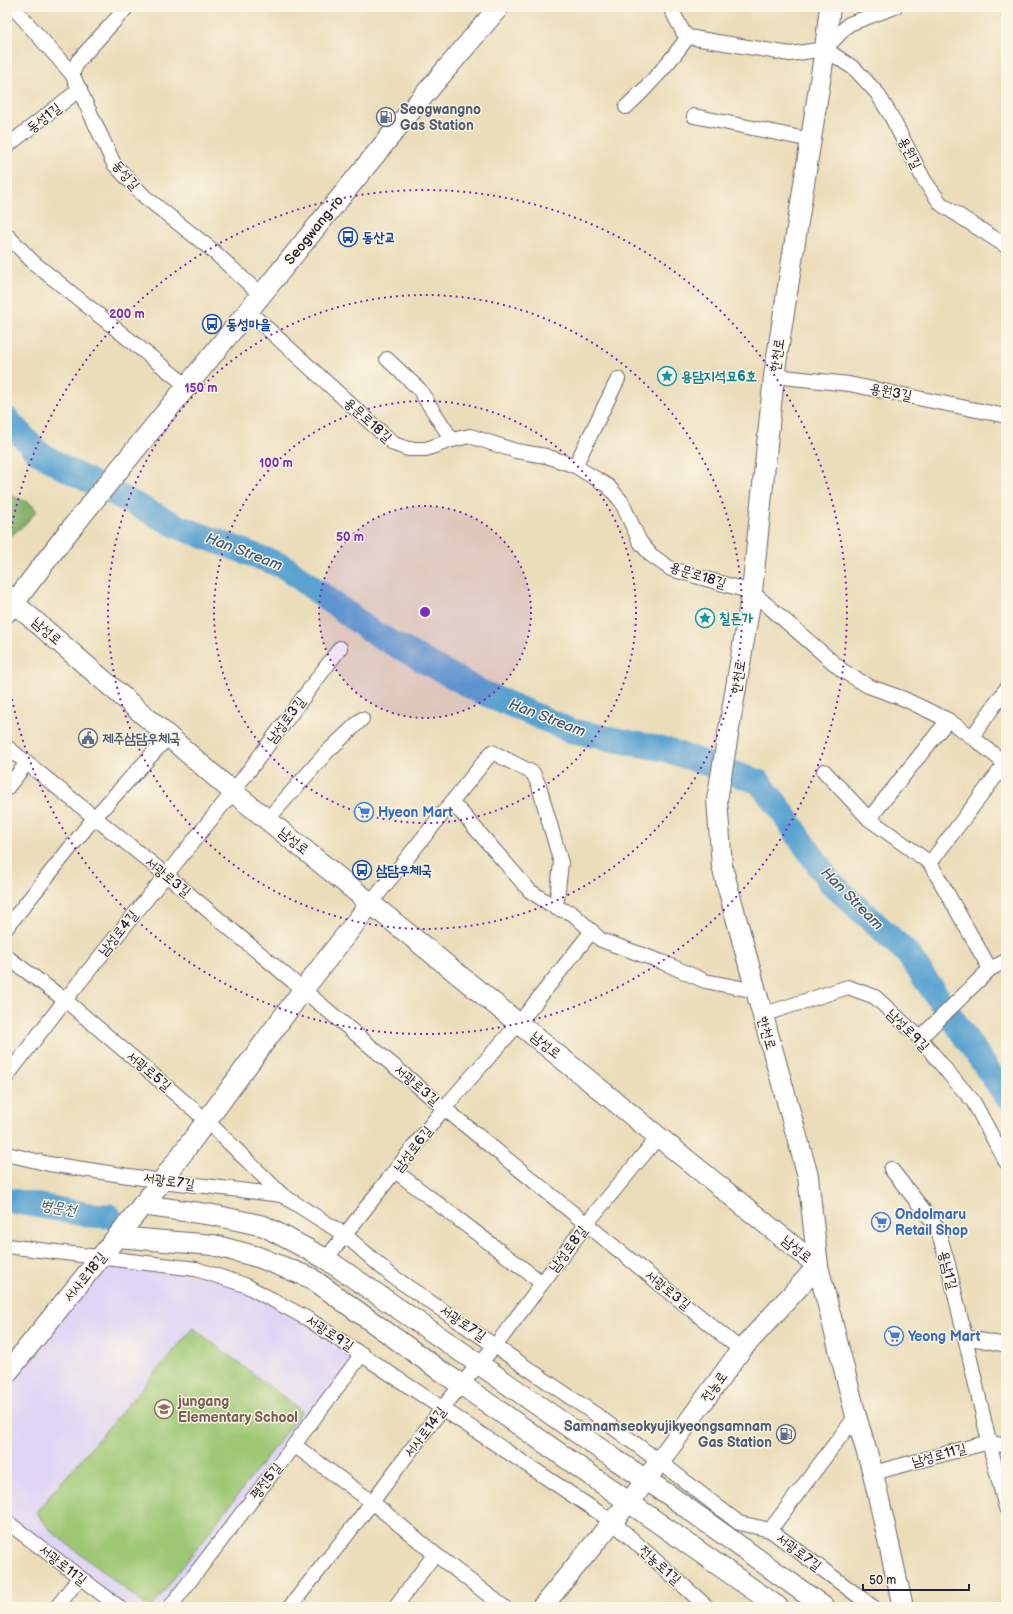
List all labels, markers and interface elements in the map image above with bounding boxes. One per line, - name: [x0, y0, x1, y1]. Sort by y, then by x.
- street label: 동성1길: [23, 99, 65, 137]
- place label: Seogwangno Gas Station: [400, 101, 481, 134]
- fuel station icon: Seogwangno Gas Station: [375, 106, 397, 128]
- street label: 용원길: [895, 134, 926, 173]
- street label: 동성길: [109, 157, 144, 194]
- street label: Seogwang-ro: [281, 192, 347, 268]
- bus stop icon: 동산교: [337, 226, 359, 248]
- place label: 동산교: [362, 229, 396, 246]
- text: 200 m: [109, 307, 145, 322]
- bus stop icon: 동성마을: [201, 313, 223, 335]
- place label: 동성마을: [226, 316, 271, 333]
- street label: 한천로: [766, 337, 788, 373]
- place icon: 용담지석묘6호: [656, 365, 678, 387]
- place label: 용담지석묘6호: [681, 368, 757, 385]
- street label: 용원3길: [869, 380, 914, 405]
- text: 150 m: [185, 381, 217, 396]
- street label: 용문로18길: [341, 394, 396, 446]
- text: 100 m: [259, 456, 293, 471]
- water label: Han Stream: [203, 529, 285, 575]
- text: 50 m: [336, 530, 364, 545]
- street label: 용문로18길: [667, 558, 729, 592]
- centre of rings: [418, 605, 432, 619]
- place icon: 칠돈가: [694, 607, 716, 629]
- place label: 칠돈가: [719, 610, 754, 627]
- street label: 남성로: [29, 613, 65, 649]
- street label: 한천로: [727, 659, 749, 695]
- street label: 남성로3길: [263, 693, 309, 747]
- water label: Han Stream: [506, 695, 588, 741]
- public building icon: 제주삼담우체국: [77, 727, 99, 749]
- place label: 제주삼담우체국: [102, 730, 181, 747]
- supermarket icon: Hyeon Mart: [353, 801, 375, 823]
- place label: Hyeon Mart: [378, 804, 453, 821]
- street label: 남성로: [276, 824, 312, 858]
- street label: 서광로3길: [142, 854, 195, 901]
- bus stop icon: 삼담우체국: [351, 859, 373, 881]
- place label: 삼담우체국: [375, 862, 432, 879]
- water label: Han Stream: [817, 864, 887, 934]
- street label: 남성로4길: [95, 906, 142, 959]
- street label: 남성로9길: [883, 1005, 933, 1055]
- street label: 한천로: [754, 1014, 780, 1052]
- street label: 남성로: [528, 1028, 564, 1062]
- street label: 서광로5길: [123, 1047, 175, 1095]
- street label: 서광로3길: [391, 1061, 444, 1109]
- street label: 남성로6길: [390, 1122, 437, 1175]
- street label: 서광로7길: [142, 1169, 197, 1193]
- water label: 병문천: [39, 1196, 79, 1221]
- place label: Ondolmaru Retail Shop: [895, 1206, 968, 1239]
- supermarket icon: Ondolmaru Retail Shop: [870, 1211, 892, 1233]
- street label: 남성로8길: [545, 1222, 591, 1275]
- street label: 남성로: [779, 1232, 815, 1266]
- street label: 서사로18길: [60, 1248, 111, 1305]
- street label: 용남1길: [935, 1249, 961, 1292]
- street label: 서광로3길: [642, 1267, 695, 1314]
- street label: 서광로7길: [437, 1301, 490, 1345]
- street label: 서광로9길: [303, 1311, 358, 1355]
- supermarket icon: Yeong Mart: [883, 1325, 905, 1347]
- place label: Yeong Mart: [908, 1328, 981, 1345]
- street label: 전농로: [697, 1368, 731, 1406]
- place label: jungang Elementary School: [177, 1393, 298, 1426]
- school or university icon: jungang Elementary School: [153, 1398, 175, 1420]
- street label: 서사로14길: [400, 1403, 450, 1461]
- place label: Samnamseokyujikyeongsamnam Gas Station: [564, 1418, 772, 1451]
- fuel station icon: Samnamseokyujikyeongsamnam Gas Station: [775, 1423, 797, 1445]
- street label: 남성로11길: [910, 1439, 969, 1470]
- street label: 평전5길: [246, 1459, 286, 1503]
- street label: 서광로7길: [773, 1530, 825, 1575]
- street label: 서광로11길: [36, 1541, 91, 1589]
- street label: 전농로1길: [636, 1542, 685, 1589]
- scale bar: [863, 1566, 969, 1592]
- text: 50 m: [869, 1573, 896, 1588]

